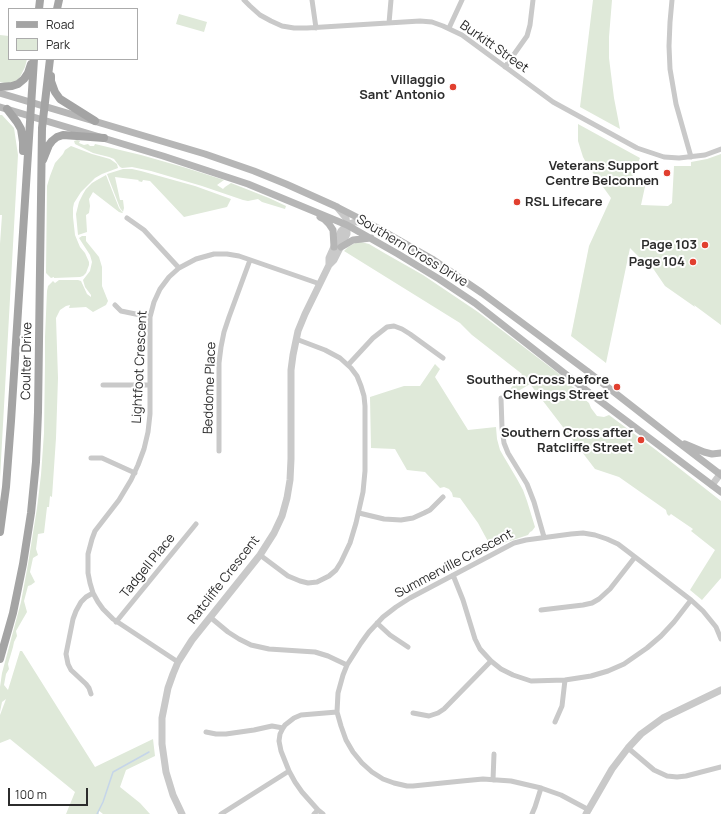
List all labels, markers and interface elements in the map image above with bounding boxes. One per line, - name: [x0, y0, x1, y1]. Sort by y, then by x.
- legend: [8, 8, 138, 60]
- text: Road: [46, 16, 74, 33]
- street label: Burkitt Street: [457, 18, 531, 76]
- text: Park: [46, 36, 70, 53]
- place label: Villaggio Sant' Antonio: [359, 72, 445, 103]
- marker: Villaggio Sant' Antonio: [448, 82, 458, 92]
- place label: Veterans Support Centre Belconnen: [546, 158, 659, 189]
- marker: Veterans Support Centre Belconnen: [662, 168, 672, 178]
- place label: RSL Lifecare: [525, 194, 602, 210]
- marker: RSL Lifecare: [512, 197, 522, 207]
- street label: Southern Cross Drive: [354, 212, 470, 290]
- place label: Page 103: [641, 237, 697, 253]
- marker: Page 103: [700, 240, 710, 250]
- place label: Page 104: [629, 254, 685, 270]
- marker: Page 104: [688, 257, 698, 267]
- street label: Lightfoot Crescent: [129, 310, 151, 424]
- street label: Coulter Drive: [19, 322, 35, 400]
- street label: Beddome Place: [201, 341, 219, 435]
- place label: Southern Cross before Chewings Street: [466, 372, 609, 403]
- marker: Southern Cross before Chewings Street: [612, 382, 622, 392]
- place label: Southern Cross after Ratcliffe Street: [501, 425, 633, 456]
- marker: Southern Cross after Ratcliffe Street: [636, 435, 646, 445]
- street label: Summerville Crescent: [392, 526, 516, 602]
- street label: Tadgell Place: [117, 531, 179, 601]
- street label: Ratcliffe Crescent: [185, 533, 263, 627]
- scale bar: [10, 780, 90, 806]
- text: 100 m: [15, 786, 47, 803]

